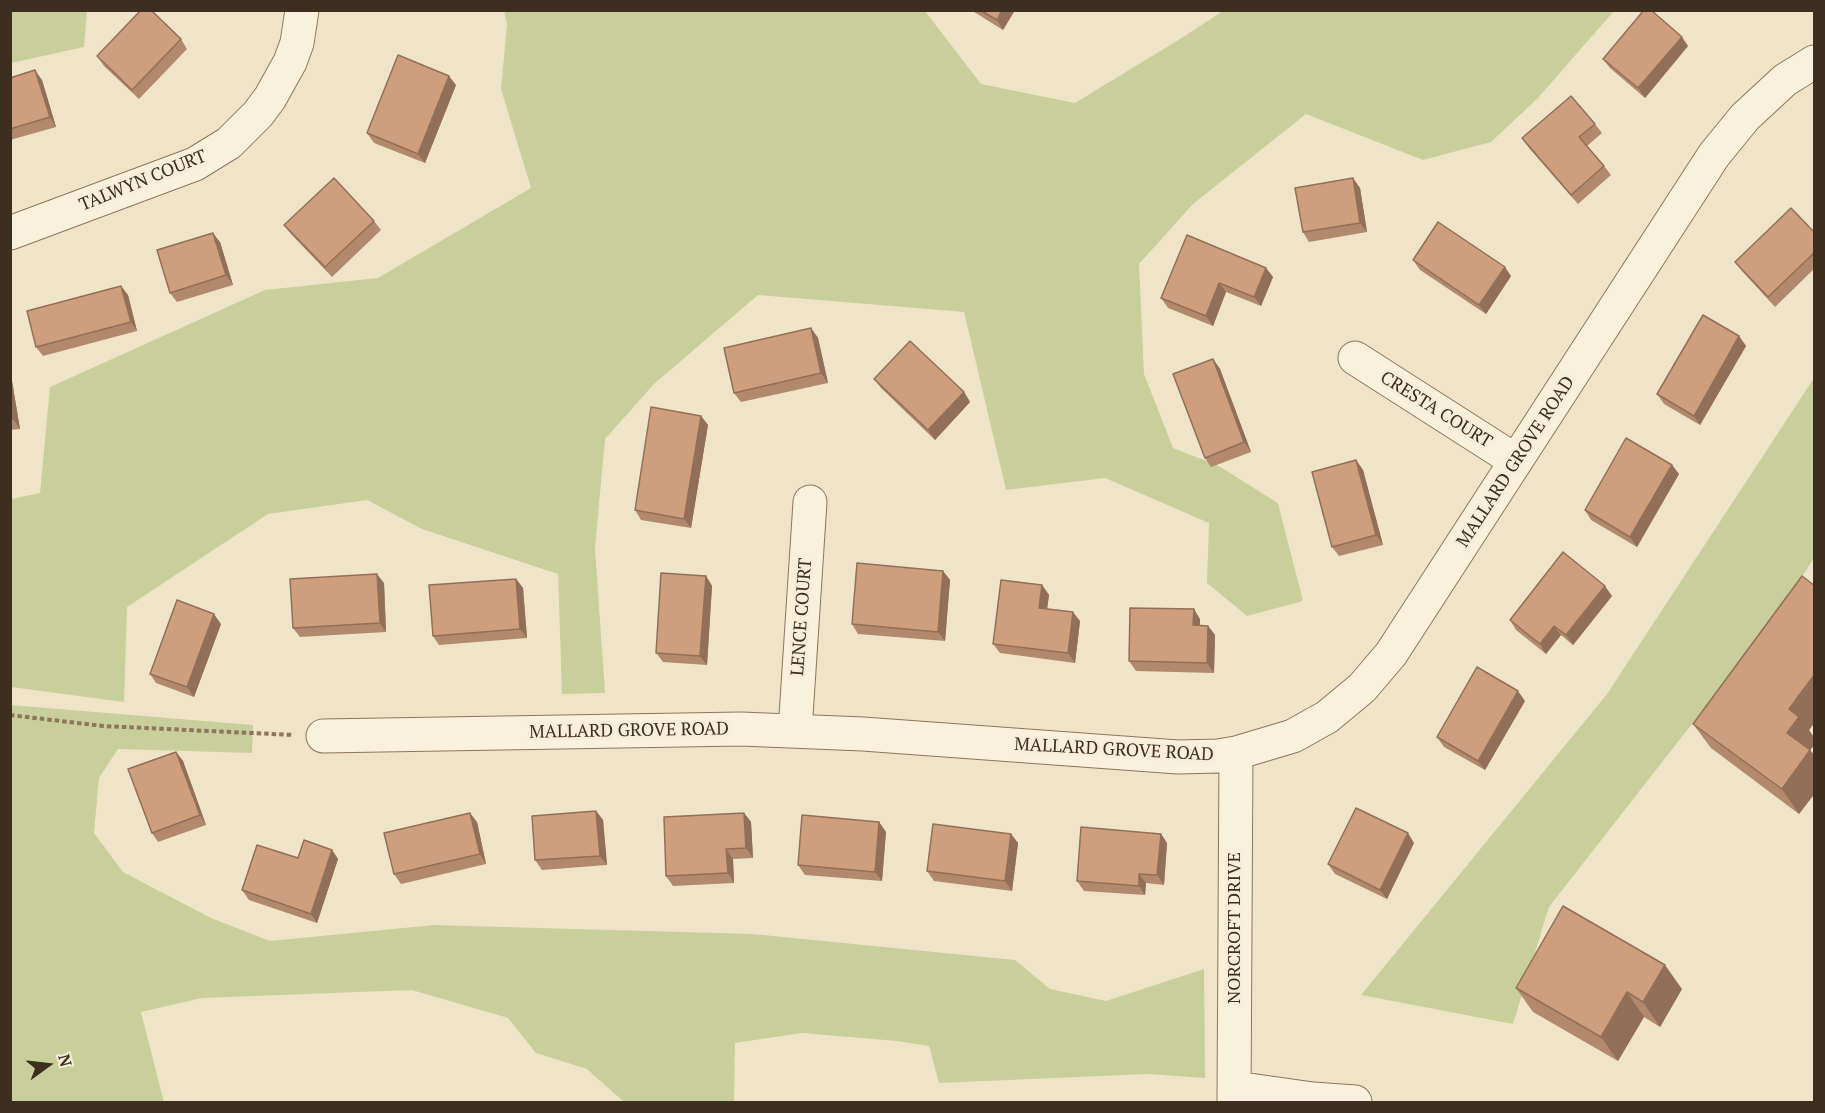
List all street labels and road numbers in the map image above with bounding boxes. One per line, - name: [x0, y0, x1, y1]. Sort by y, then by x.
- street label: TALWYN COURT: [76, 146, 210, 216]
- street label: CRESTA COURT: [1376, 367, 1496, 453]
- street label: MALLARD GROVE ROAD: [1453, 372, 1579, 552]
- street label: LENCE COURT: [787, 557, 817, 677]
- street label: MALLARD GROVE ROAD: [529, 718, 729, 744]
- street label: MALLARD GROVE ROAD: [1014, 734, 1214, 766]
- street label: NORCROFT DRIVE: [1224, 852, 1246, 1004]

